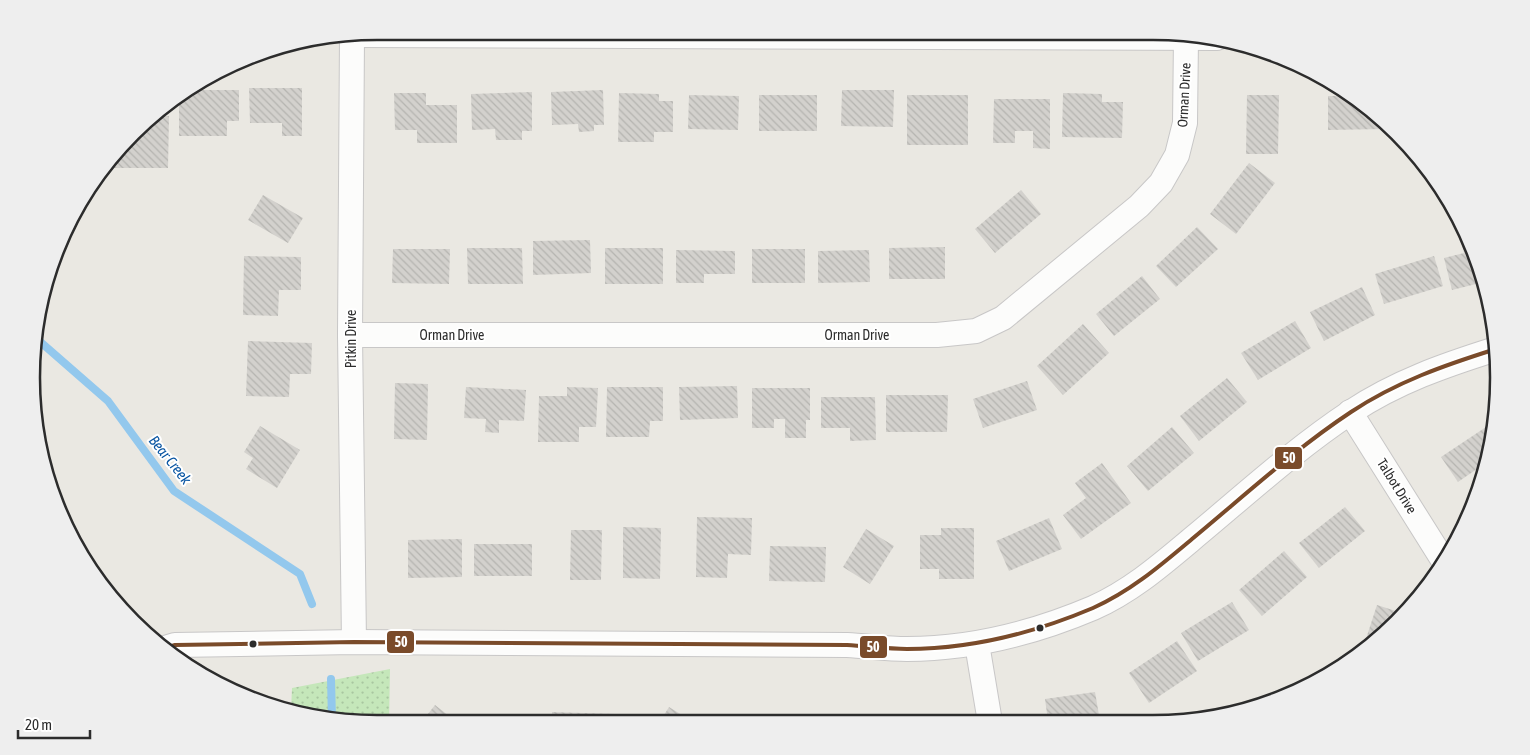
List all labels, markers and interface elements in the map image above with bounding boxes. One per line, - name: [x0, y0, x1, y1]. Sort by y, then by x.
- street label: Orman Drive: [1174, 62, 1194, 128]
- street label: Pitkin Drive: [343, 310, 359, 368]
- street label: Orman Drive: [420, 327, 484, 343]
- street label: Orman Drive: [825, 327, 889, 343]
- water label: Bear Creek: [146, 432, 195, 488]
- line badge: 50: [1274, 446, 1303, 470]
- text: 50: [1282, 450, 1296, 466]
- street label: Talbot Drive: [1374, 456, 1420, 516]
- unlabelled marker: [1035, 623, 1045, 633]
- line badge: 50: [386, 630, 415, 654]
- text: 50: [394, 634, 408, 650]
- line badge: 50: [859, 635, 888, 659]
- unlabelled marker: [248, 639, 258, 649]
- text: 50: [866, 639, 880, 655]
- scale bar: [18, 708, 90, 740]
- text: 20 m: [25, 716, 52, 733]

